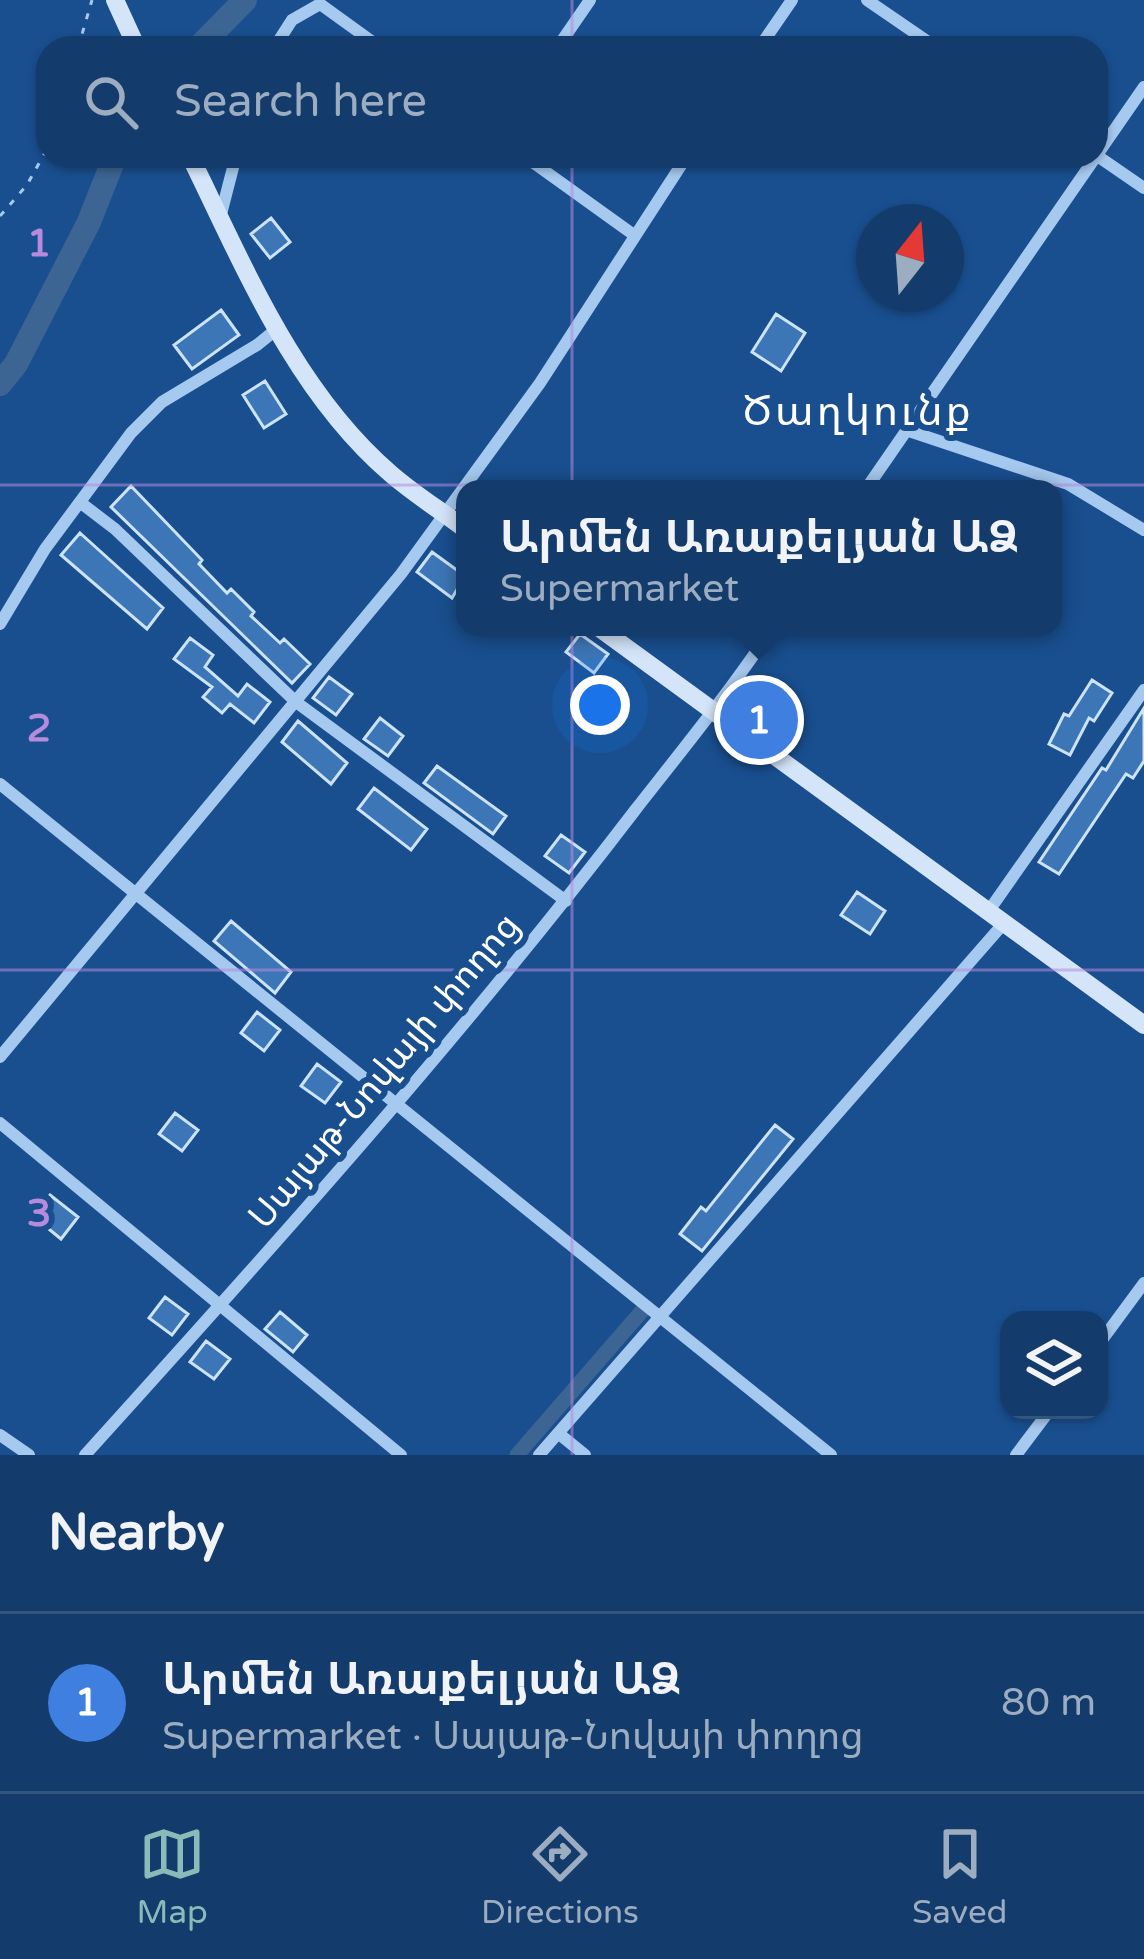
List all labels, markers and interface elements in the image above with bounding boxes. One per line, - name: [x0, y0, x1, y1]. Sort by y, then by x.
- search box: [36, 36, 1108, 168]
- icon: search: [78, 69, 144, 135]
- text: Search here: [174, 75, 427, 129]
- north arrow: [856, 204, 964, 312]
- text: 1: [27, 220, 51, 267]
- district label: Ծաղկունք: [742, 386, 974, 437]
- popup: [456, 480, 1062, 636]
- text: Արմեն Առաքելյան ԱՁ: [500, 511, 1018, 565]
- text: Supermarket: [500, 565, 739, 612]
- your location: [570, 675, 630, 735]
- pin: 1: [720, 675, 798, 765]
- text: 2: [27, 705, 51, 752]
- street label: Սայաթ-Նովայի փողոց: [240, 905, 529, 1237]
- text: 3: [27, 1190, 51, 1237]
- map controls: [1000, 1311, 1108, 1419]
- button: layers: [1000, 1311, 1108, 1419]
- text: Nearby: [48, 1502, 225, 1564]
- text: Արմեն Առաքելյան ԱՁ: [162, 1653, 681, 1707]
- text: 1: [75, 1679, 99, 1726]
- text: 80 m: [1001, 1679, 1096, 1726]
- text: Supermarket · Սայաթ-Նովայի փողոց: [162, 1713, 864, 1760]
- tab: Map: [137, 1821, 208, 1932]
- tab: Directions: [481, 1821, 639, 1932]
- tab: Saved: [912, 1821, 1007, 1932]

